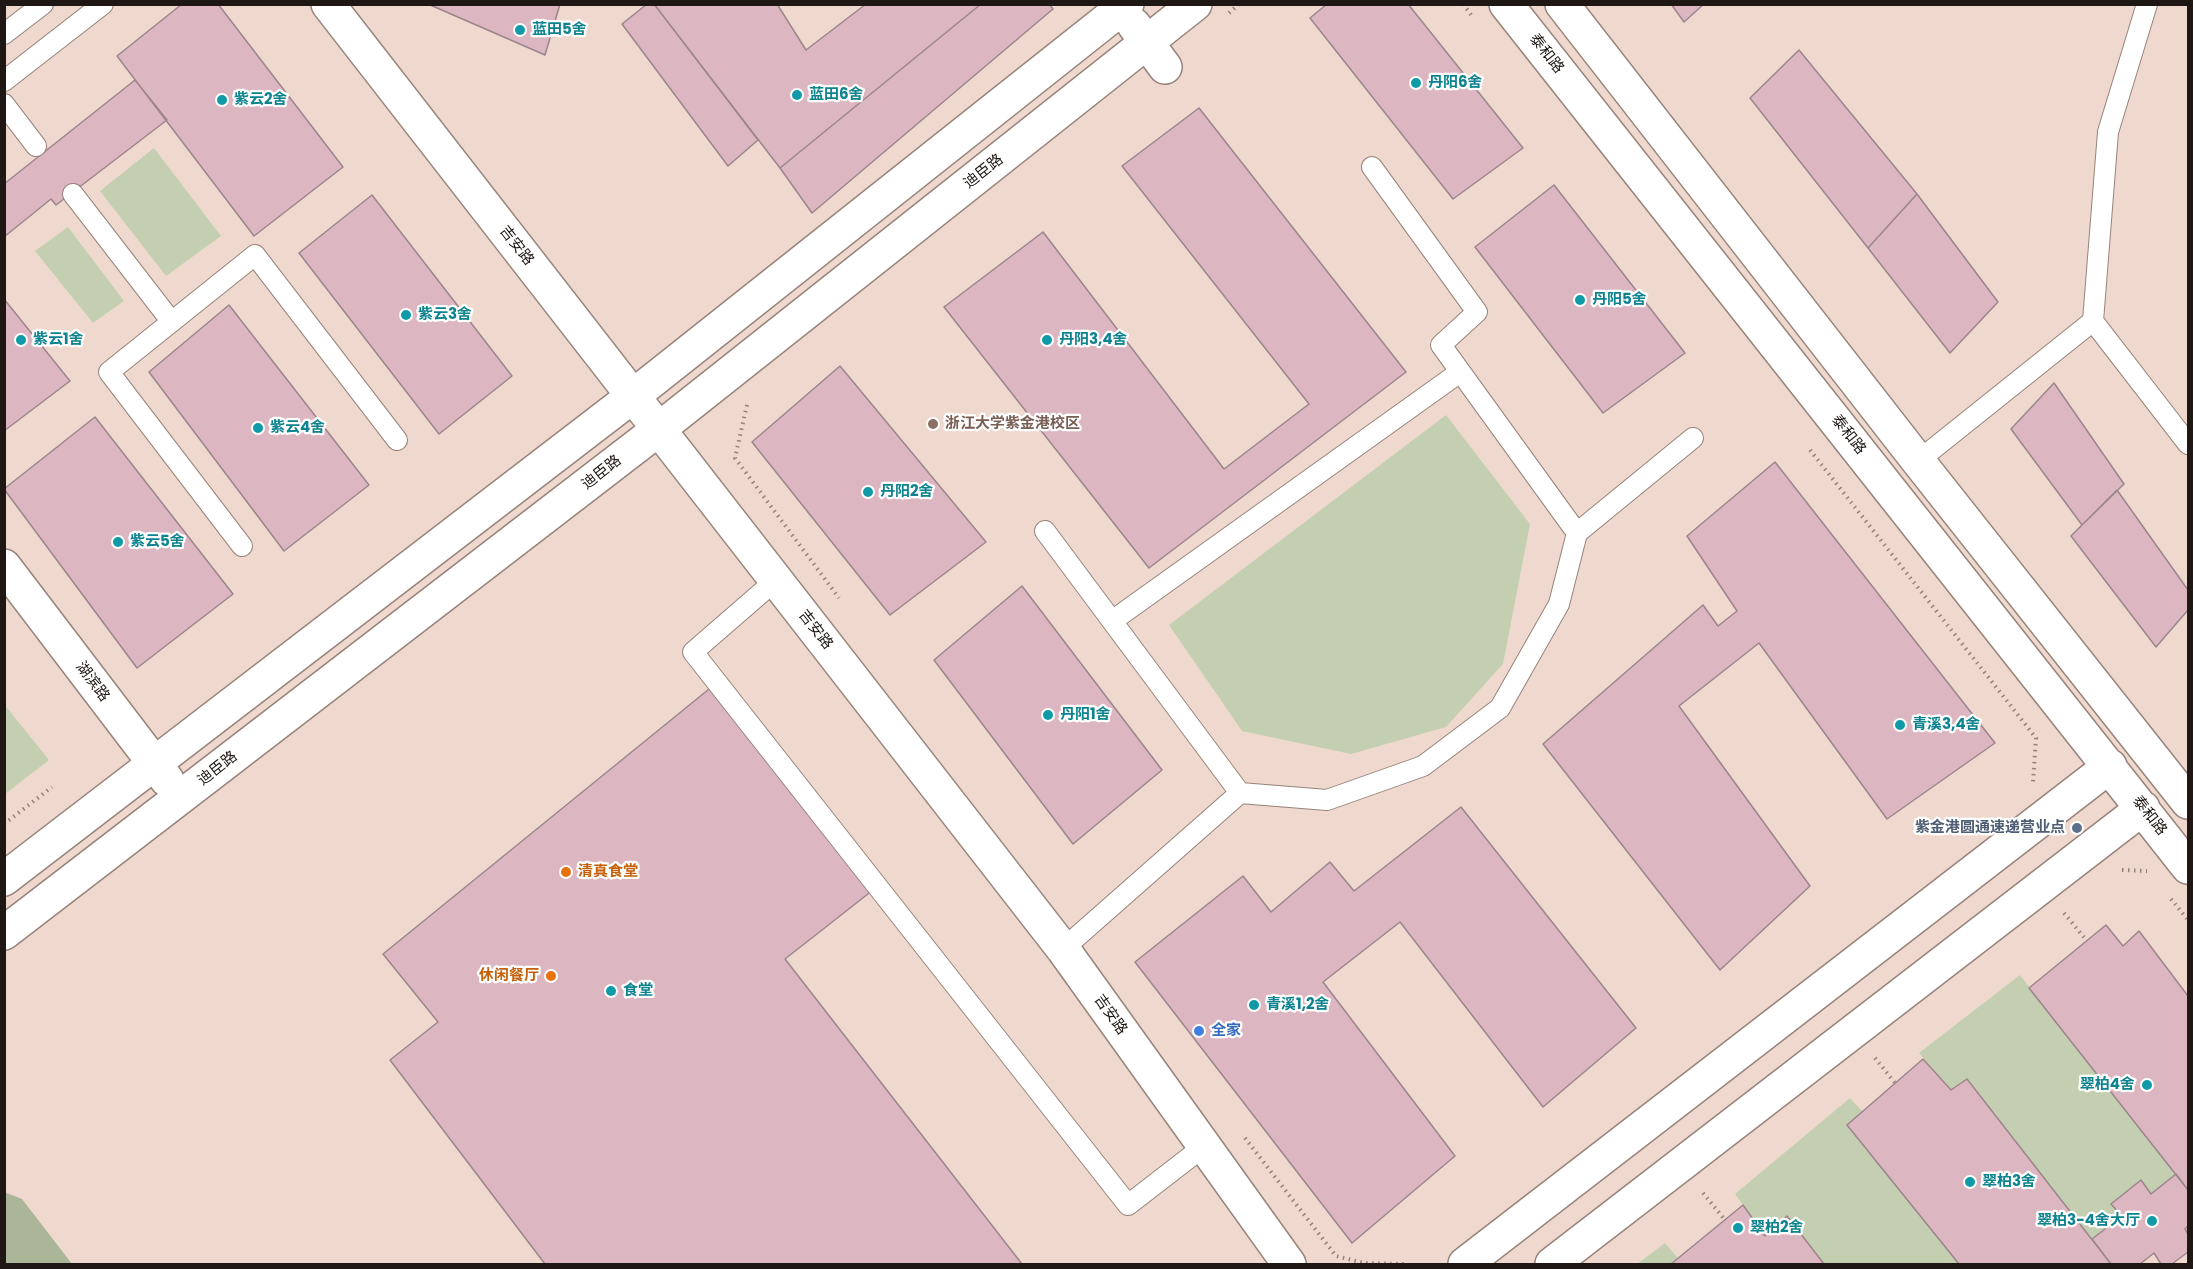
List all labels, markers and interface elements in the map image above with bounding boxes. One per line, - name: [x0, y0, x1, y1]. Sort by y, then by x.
- place label: 蓝田5舍: [532, 21, 587, 39]
- marker: 蓝田5舍: [513, 23, 527, 37]
- street label: 泰和路: [1525, 31, 1567, 77]
- place label: 丹阳6舍: [1428, 74, 1483, 92]
- marker: 丹阳6舍: [1409, 76, 1423, 90]
- place label: 蓝田6舍: [809, 86, 864, 104]
- marker: 蓝田6舍: [790, 88, 804, 102]
- place label: 紫云2舍: [234, 91, 288, 109]
- marker: 紫云2舍: [215, 93, 229, 107]
- street label: 迪臣路: [961, 151, 1007, 193]
- street label: 吉安路: [495, 223, 537, 269]
- place label: 丹阳5舍: [1592, 291, 1647, 309]
- marker: 丹阳5舍: [1573, 293, 1587, 307]
- place label: 紫云3舍: [418, 306, 472, 324]
- marker: 紫云3舍: [399, 308, 413, 322]
- place label: 紫云1舍: [33, 331, 84, 349]
- place label: 丹阳3,4舍: [1059, 331, 1128, 349]
- marker: 紫云1舍: [14, 333, 28, 347]
- marker: 丹阳3,4舍: [1040, 333, 1054, 347]
- street label: 泰和路: [1827, 412, 1869, 458]
- place label: 浙江大学紫金港校区: [945, 415, 1080, 433]
- marker: 浙江大学紫金港校区: [926, 417, 940, 431]
- place label: 紫云4舍: [270, 419, 325, 437]
- marker: 紫云4舍: [251, 421, 265, 435]
- street label: 迪臣路: [579, 452, 625, 494]
- place label: 丹阳2舍: [880, 483, 934, 501]
- marker: 丹阳2舍: [861, 485, 875, 499]
- place label: 紫云5舍: [130, 533, 185, 551]
- marker: 紫云5舍: [111, 535, 125, 549]
- street label: 吉安路: [794, 607, 836, 653]
- street label: 湖滨路: [71, 659, 113, 705]
- place label: 丹阳1舍: [1060, 706, 1111, 724]
- marker: 丹阳1舍: [1041, 708, 1055, 722]
- place label: 青溪3,4舍: [1912, 716, 1981, 734]
- marker: 青溪3,4舍: [1893, 718, 1907, 732]
- street label: 迪臣路: [195, 748, 241, 790]
- street label: 泰和路: [2128, 793, 2170, 839]
- place label: 紫金港圆通速递营业点: [1915, 819, 2065, 837]
- marker: 紫金港圆通速递营业点: [2070, 821, 2084, 835]
- place label: 清真食堂: [578, 863, 638, 881]
- marker: 清真食堂: [559, 865, 573, 879]
- place label: 休闲餐厅: [479, 967, 539, 985]
- marker: 休闲餐厅: [544, 969, 558, 983]
- place label: 食堂: [623, 982, 653, 1000]
- marker: 食堂: [604, 984, 618, 998]
- street label: 吉安路: [1090, 991, 1130, 1039]
- place label: 青溪1,2舍: [1266, 996, 1330, 1014]
- marker: 青溪1,2舍: [1247, 998, 1261, 1012]
- place label: 全家: [1211, 1022, 1241, 1040]
- marker: 全家: [1192, 1024, 1206, 1038]
- place label: 翠柏4舍: [2080, 1076, 2135, 1094]
- marker: 翠柏4舍: [2140, 1078, 2154, 1092]
- place label: 翠柏3舍: [1982, 1173, 2036, 1191]
- marker: 翠柏3舍: [1963, 1175, 1977, 1189]
- place label: 翠柏3-4舍大厅: [2037, 1212, 2140, 1230]
- marker: 翠柏3-4舍大厅: [2145, 1214, 2159, 1228]
- place label: 翠柏2舍: [1750, 1219, 1804, 1237]
- marker: 翠柏2舍: [1731, 1221, 1745, 1235]

